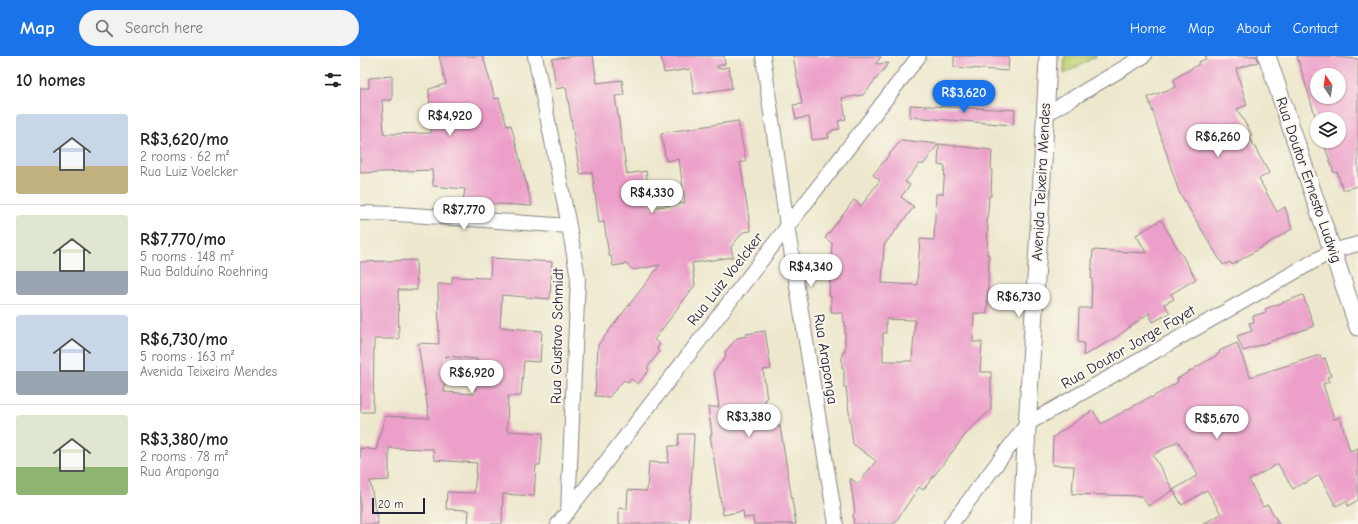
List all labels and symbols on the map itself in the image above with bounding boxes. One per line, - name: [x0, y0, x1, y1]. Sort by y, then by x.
- north arrow: [1310, 68, 1346, 104]
- pin: R$3,620: [927, 80, 1001, 114]
- street label: Rua Doutor Ernesto Ludwig: [1272, 95, 1346, 265]
- street label: Avenida Teixeira Mendes: [1028, 102, 1054, 262]
- pin: R$4,920: [413, 103, 487, 137]
- pin: R$6,260: [1181, 124, 1255, 158]
- pin: R$4,330: [615, 180, 689, 214]
- pin: R$7,770: [427, 197, 501, 231]
- street label: Rua Luiz Voelcker: [683, 229, 767, 329]
- pin: R$4,340: [774, 254, 848, 288]
- street label: Rua Gustavo Schmidt: [547, 267, 567, 404]
- pin: R$6,730: [982, 284, 1056, 318]
- street label: Rua Doutor Jorge Fayet: [1058, 301, 1199, 393]
- street label: Rua Araponga: [810, 312, 842, 406]
- pin: R$6,920: [435, 360, 509, 394]
- pin: R$3,380: [712, 404, 786, 438]
- pin: R$5,670: [1180, 406, 1254, 440]
- scale bar: [372, 496, 425, 515]

